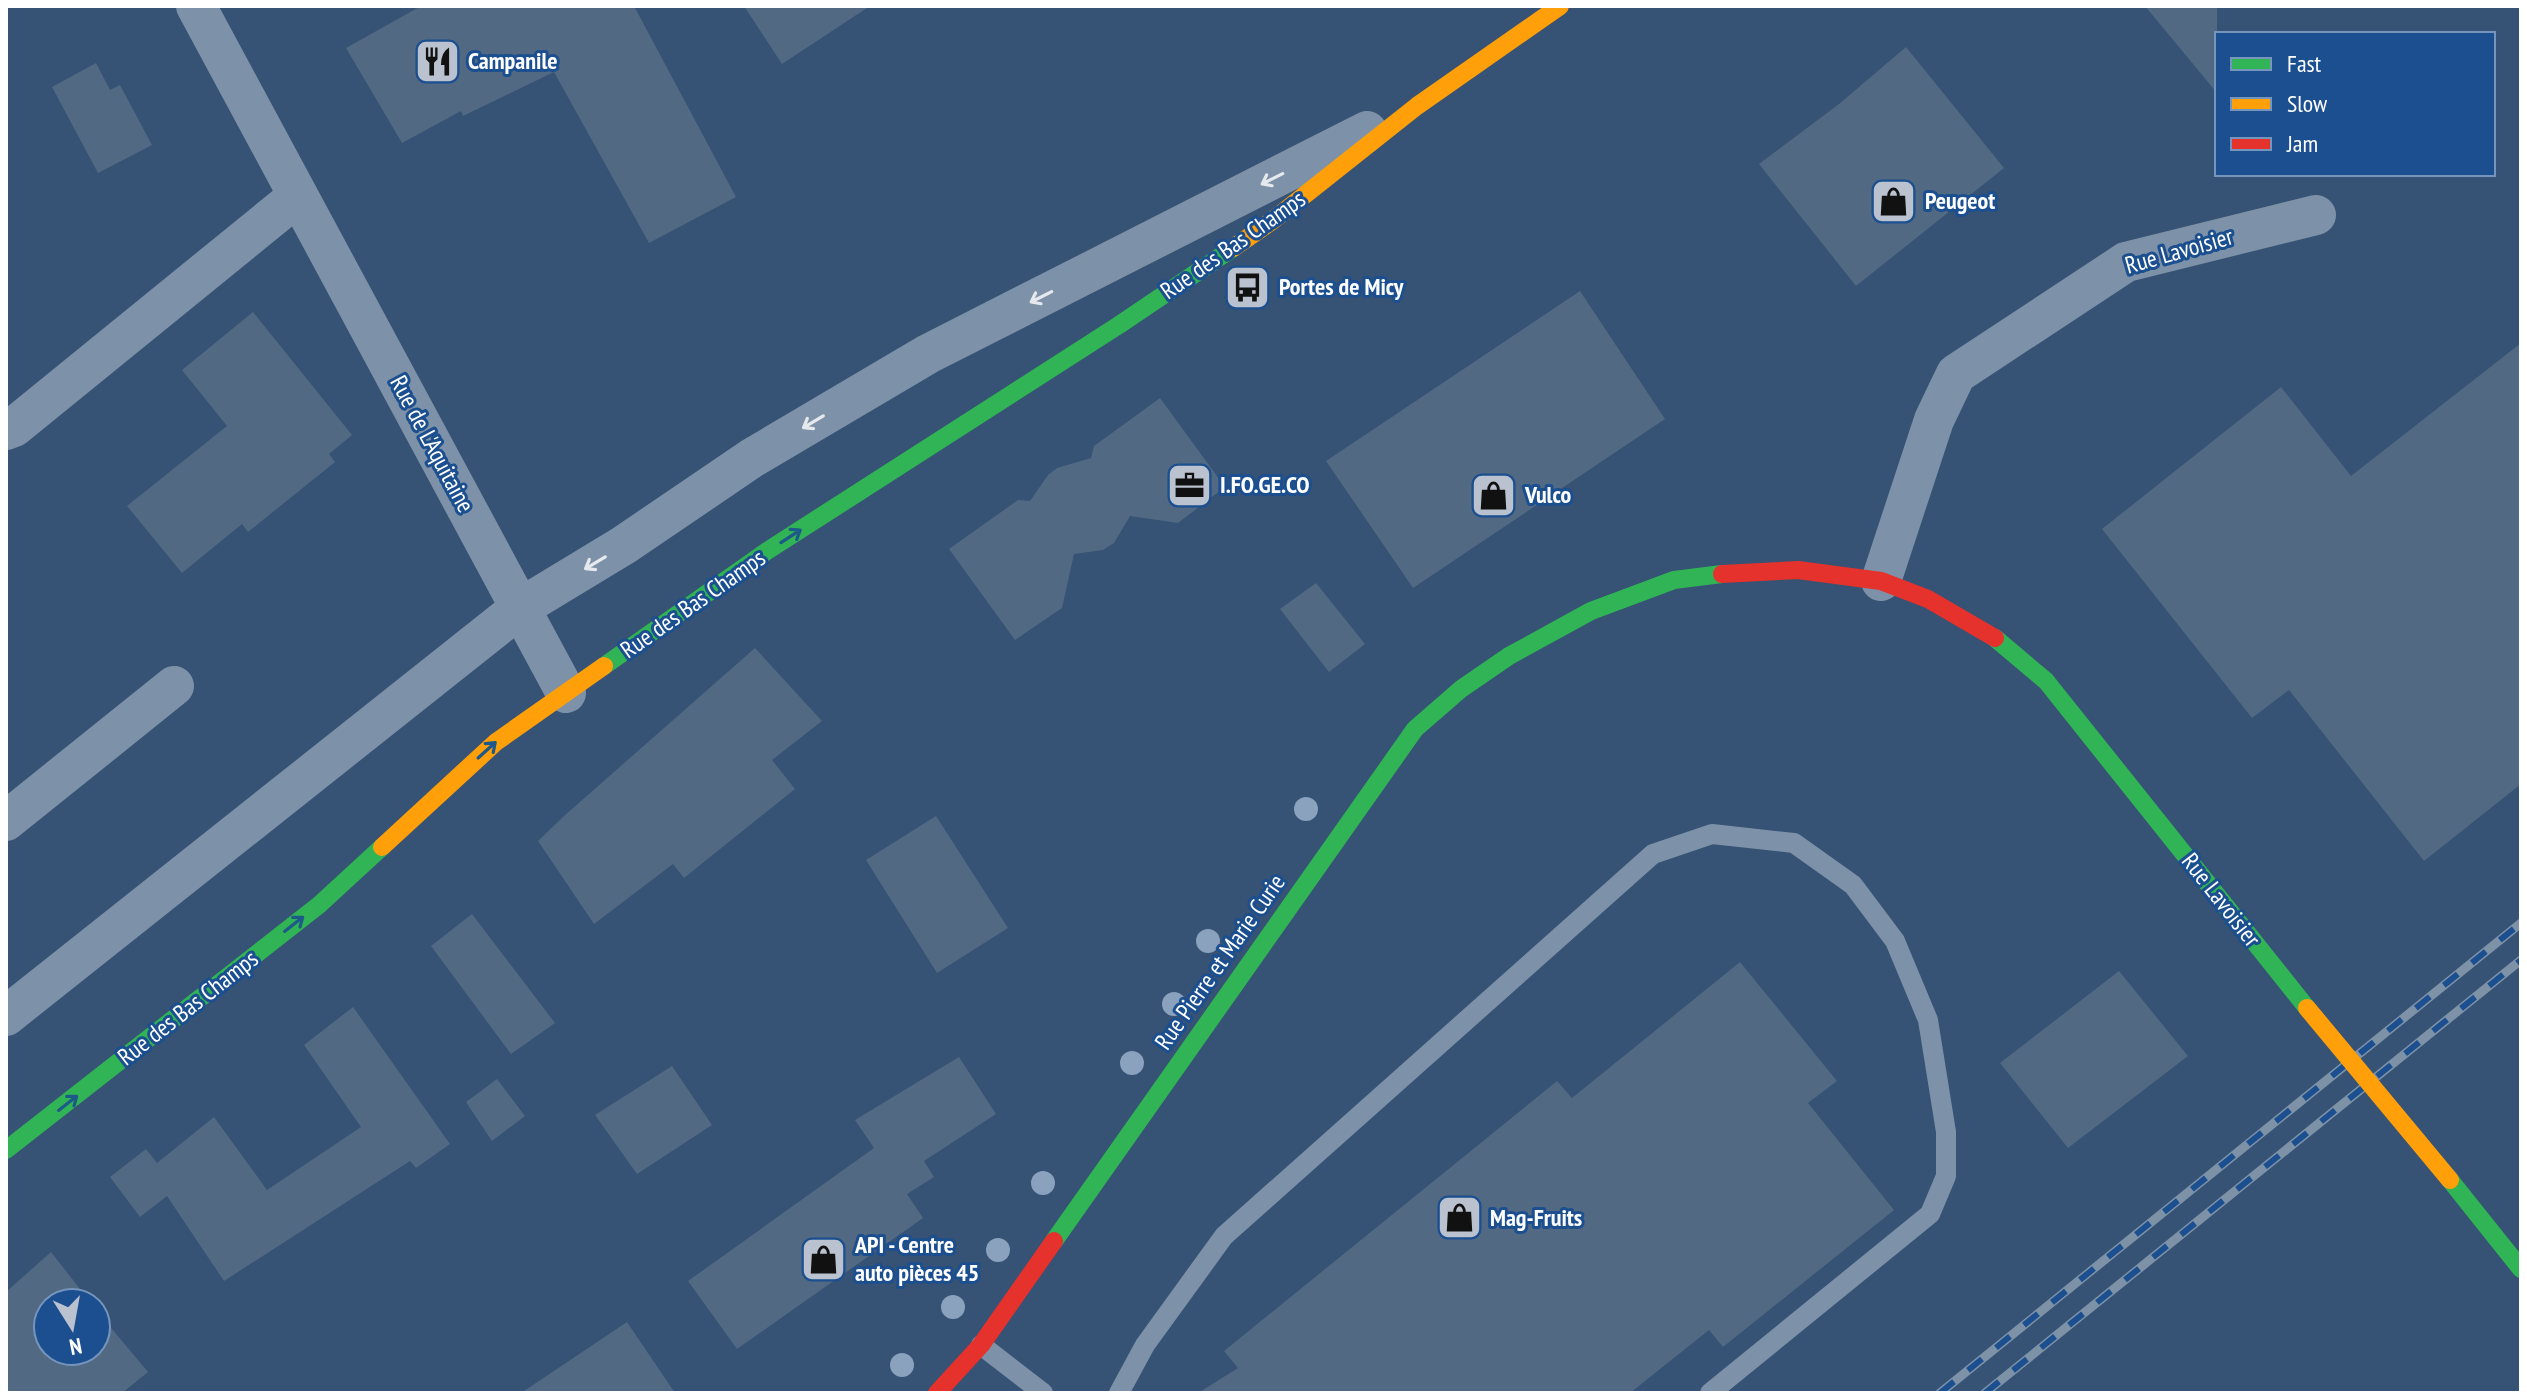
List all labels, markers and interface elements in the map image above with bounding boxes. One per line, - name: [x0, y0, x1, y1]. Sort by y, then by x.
- legend: [2215, 32, 2495, 176]
- restaurant icon: Campanile: [413, 37, 461, 85]
- place label: Campanile: [468, 45, 558, 76]
- text: Fast: [2287, 48, 2322, 79]
- text: Slow: [2287, 88, 2328, 119]
- text: Jam: [2286, 128, 2318, 159]
- one-way arrow: [1261, 172, 1285, 187]
- shop icon: Peugeot: [1870, 177, 1918, 225]
- street label: Rue des Bas Champs: [1154, 183, 1311, 306]
- place label: Peugeot: [1925, 185, 1995, 216]
- street label: Rue Lavoisier: [2121, 220, 2237, 281]
- bus stop icon: Portes de Micy: [1224, 263, 1272, 311]
- place label: Portes de Micy: [1279, 271, 1404, 302]
- one-way arrow: [1029, 289, 1053, 305]
- street label: Rue de L'Aquitaine: [383, 370, 482, 518]
- one-way arrow: [802, 414, 825, 430]
- office icon: I.FO.GE.CO: [1165, 461, 1213, 509]
- place label: I.FO.GE.CO: [1220, 469, 1310, 500]
- shop icon: Vulco: [1470, 471, 1518, 519]
- place label: Vulco: [1524, 479, 1572, 510]
- one-way arrow: [779, 528, 802, 544]
- street label: Rue des Bas Champs: [614, 542, 771, 665]
- one-way arrow: [584, 555, 607, 571]
- one-way arrow: [477, 742, 497, 760]
- street label: Rue Lavoisier: [2175, 846, 2268, 953]
- street label: Rue Pierre et Marie Curie: [1147, 868, 1292, 1055]
- one-way arrow: [283, 916, 304, 933]
- street label: Rue des Bas Champs: [111, 943, 264, 1072]
- one-way arrow: [57, 1094, 78, 1111]
- shop icon: Mag-Fruits: [1435, 1194, 1483, 1242]
- place label: Mag-Fruits: [1490, 1202, 1582, 1233]
- place label: API - Centre auto pièces 45: [854, 1229, 979, 1288]
- shop icon: API - Centre auto pièces 45: [800, 1235, 848, 1283]
- north arrow: [32, 1287, 112, 1367]
- text: N: [67, 1332, 84, 1362]

